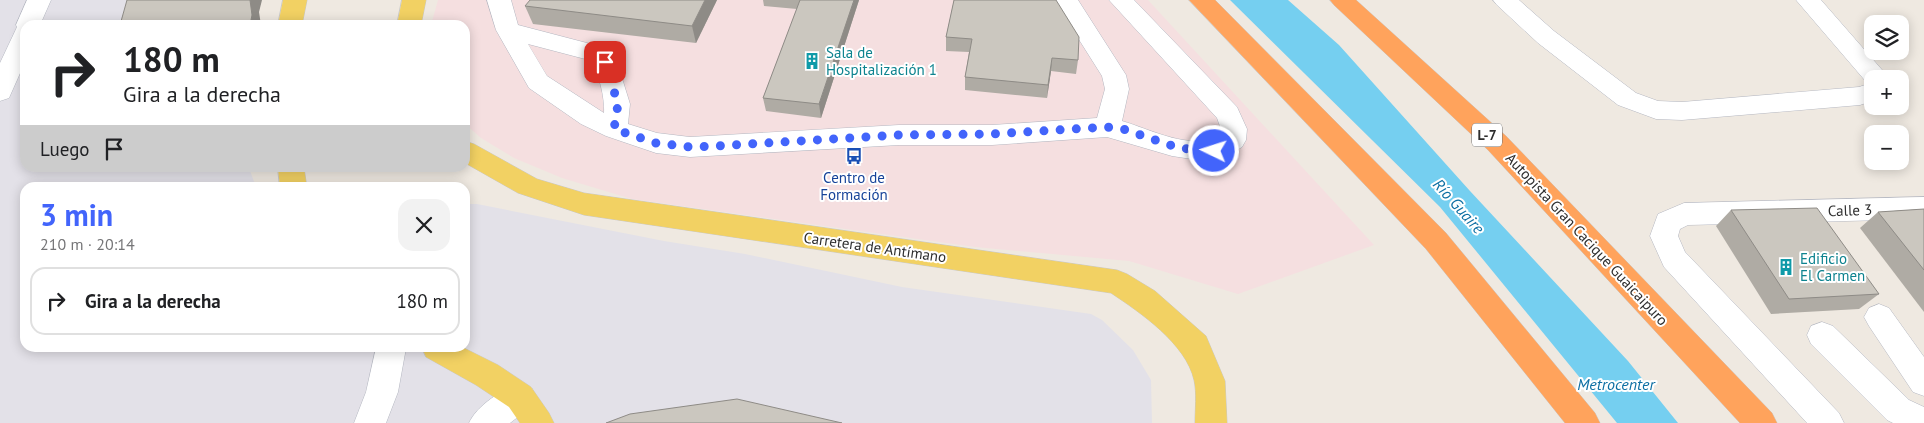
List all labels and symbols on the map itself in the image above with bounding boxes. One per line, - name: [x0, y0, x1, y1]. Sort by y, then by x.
- pin: [584, 41, 626, 83]
- place label: Sala de Hospitalización 1: [826, 43, 937, 79]
- building icon: Sala de Hospitalización 1: [802, 51, 822, 71]
- position arrow: [1187, 124, 1239, 176]
- road number: L-7: [1472, 124, 1502, 146]
- bus stop icon: Centro de Formación: [844, 146, 864, 166]
- street label: Autopista Gran Cacique Guaicaipuro: [1502, 149, 1672, 329]
- place label: Centro de Formación: [820, 168, 888, 204]
- water label: Río Guaire: [1429, 174, 1489, 238]
- street label: Calle 3: [1828, 200, 1872, 220]
- street label: Carretera de Antímano: [802, 228, 948, 266]
- place label: Edificio El Carmen: [1800, 249, 1865, 285]
- building icon: Edificio El Carmen: [1776, 257, 1796, 277]
- water label: Metrocenter: [1577, 374, 1656, 394]

